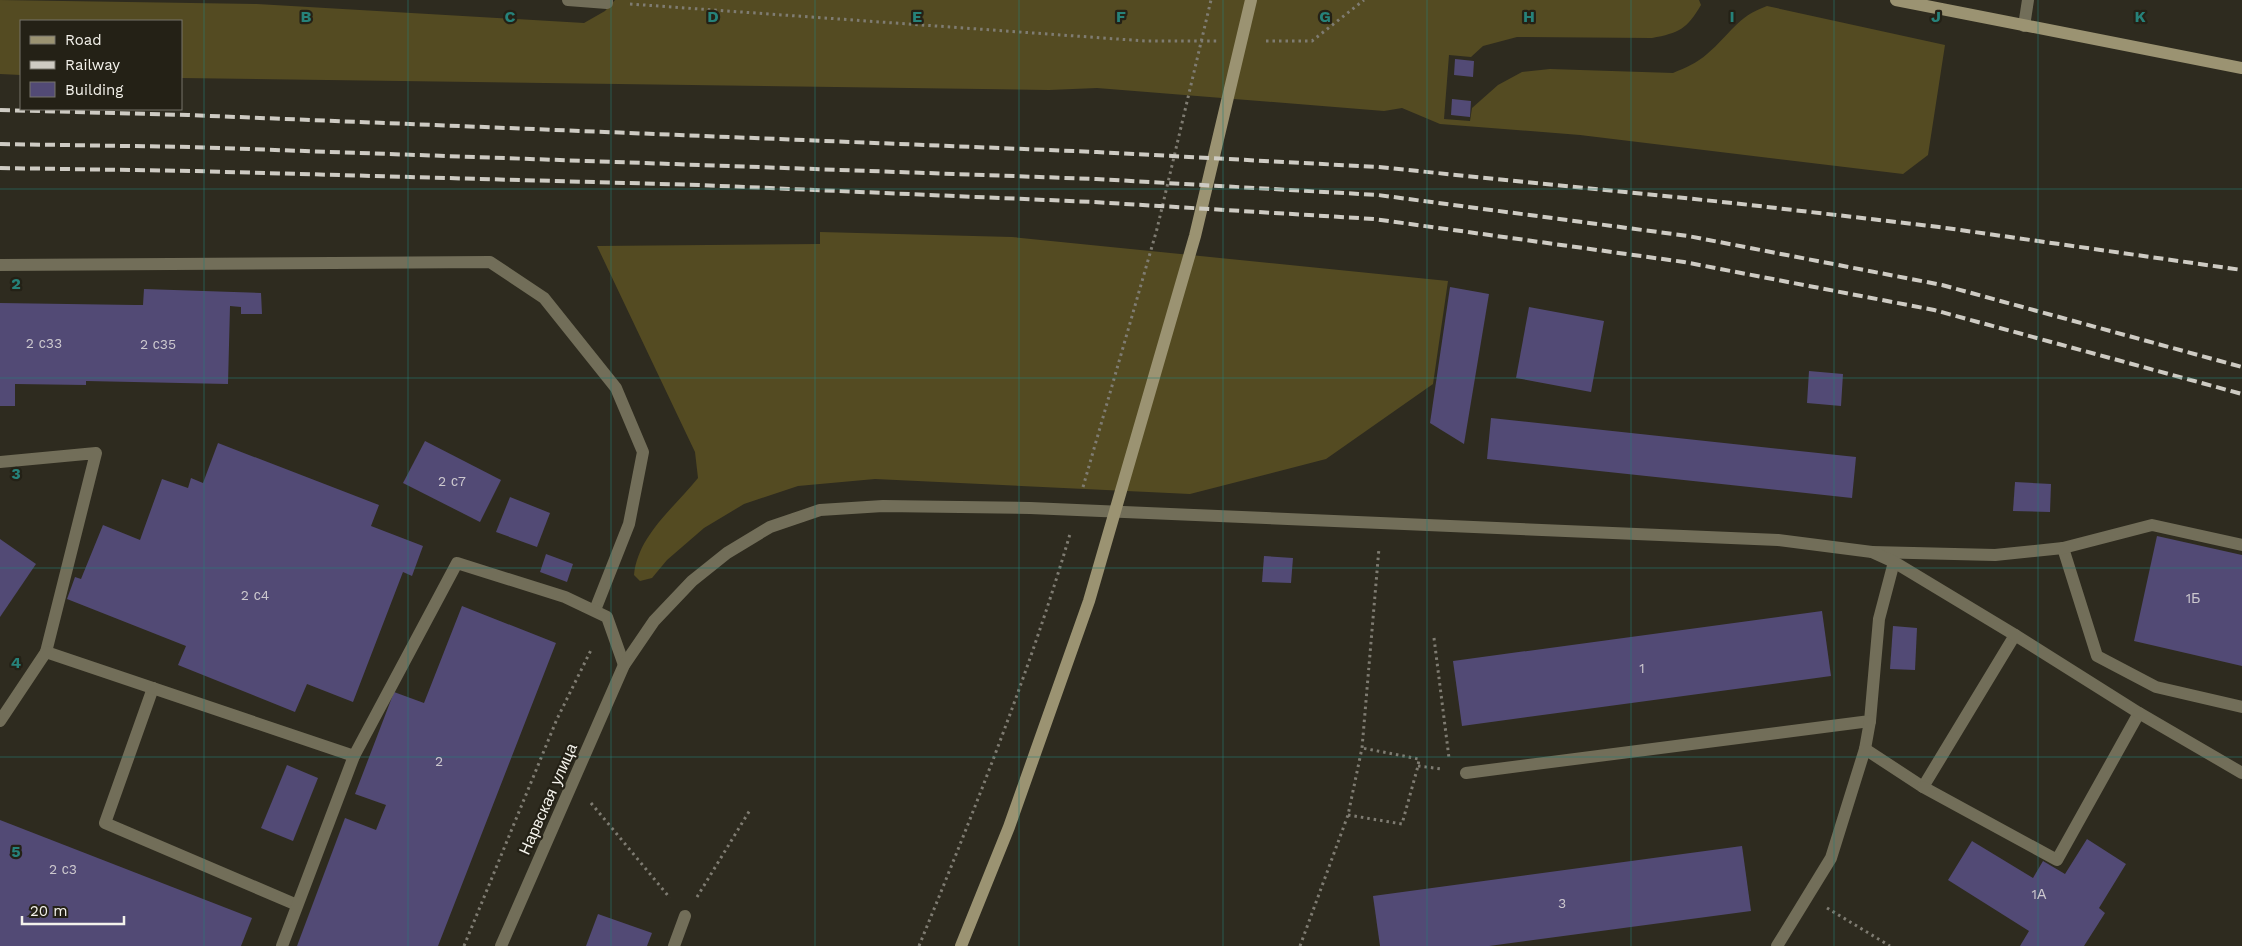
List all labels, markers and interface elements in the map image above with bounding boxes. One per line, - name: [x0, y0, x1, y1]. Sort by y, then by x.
- text: B: [301, 7, 312, 26]
- text: C: [505, 7, 516, 26]
- text: D: [707, 7, 719, 26]
- text: E: [912, 7, 922, 26]
- text: F: [1116, 7, 1126, 26]
- text: G: [1319, 7, 1331, 26]
- text: H: [1523, 7, 1535, 26]
- text: I: [1729, 7, 1735, 26]
- text: J: [1931, 7, 1941, 26]
- text: K: [2134, 7, 2146, 26]
- legend: [20, 20, 182, 110]
- text: Road: [65, 31, 102, 49]
- text: Railway: [65, 56, 120, 74]
- text: Building: [65, 81, 123, 99]
- text: 2: [11, 274, 21, 293]
- house number: 2 с33: [26, 335, 62, 351]
- house number: 2 с35: [140, 336, 176, 352]
- text: 3: [11, 464, 21, 483]
- house number: 2 с7: [438, 473, 466, 489]
- house number: 2 с4: [241, 587, 269, 603]
- house number: 1Б: [2186, 590, 2200, 606]
- text: 4: [11, 653, 21, 672]
- house number: 1: [1639, 660, 1645, 676]
- street label: Нарвская улица: [515, 740, 581, 858]
- house number: 2: [435, 753, 443, 769]
- text: 5: [11, 842, 21, 861]
- house number: 2 с3: [49, 861, 77, 877]
- house number: 1А: [2032, 886, 2047, 902]
- scale bar: [22, 894, 125, 926]
- house number: 3: [1558, 895, 1566, 911]
- text: 20 m: [30, 902, 68, 920]

